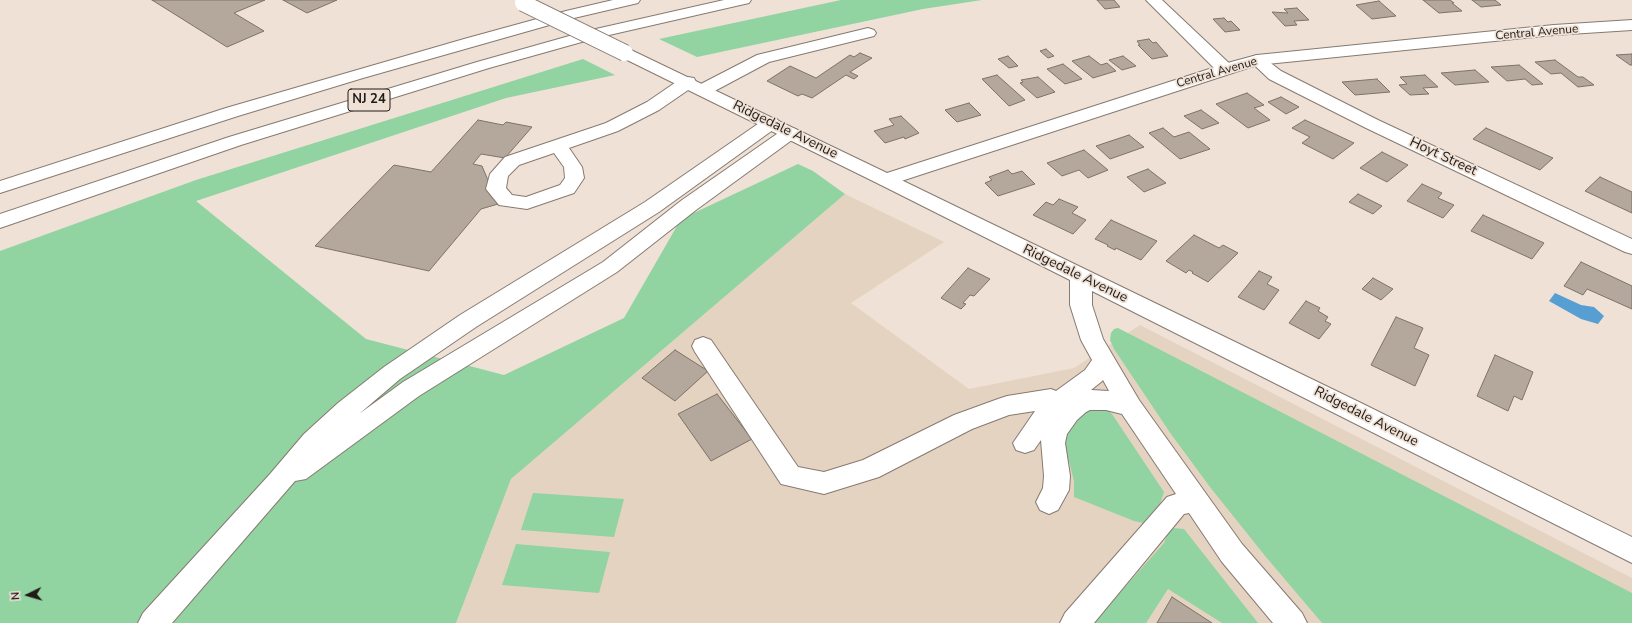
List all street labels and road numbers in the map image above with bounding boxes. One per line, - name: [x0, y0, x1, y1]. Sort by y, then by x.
- street label: Central Avenue: [1495, 22, 1579, 44]
- street label: Central Avenue: [1175, 55, 1259, 91]
- road number: NJ 24: [348, 89, 390, 111]
- street label: Ridgedale Avenue: [730, 97, 840, 163]
- street label: Hoyt Street: [1407, 134, 1479, 180]
- street label: Ridgedale Avenue: [1020, 241, 1130, 307]
- street label: Ridgedale Avenue: [1311, 383, 1421, 451]

